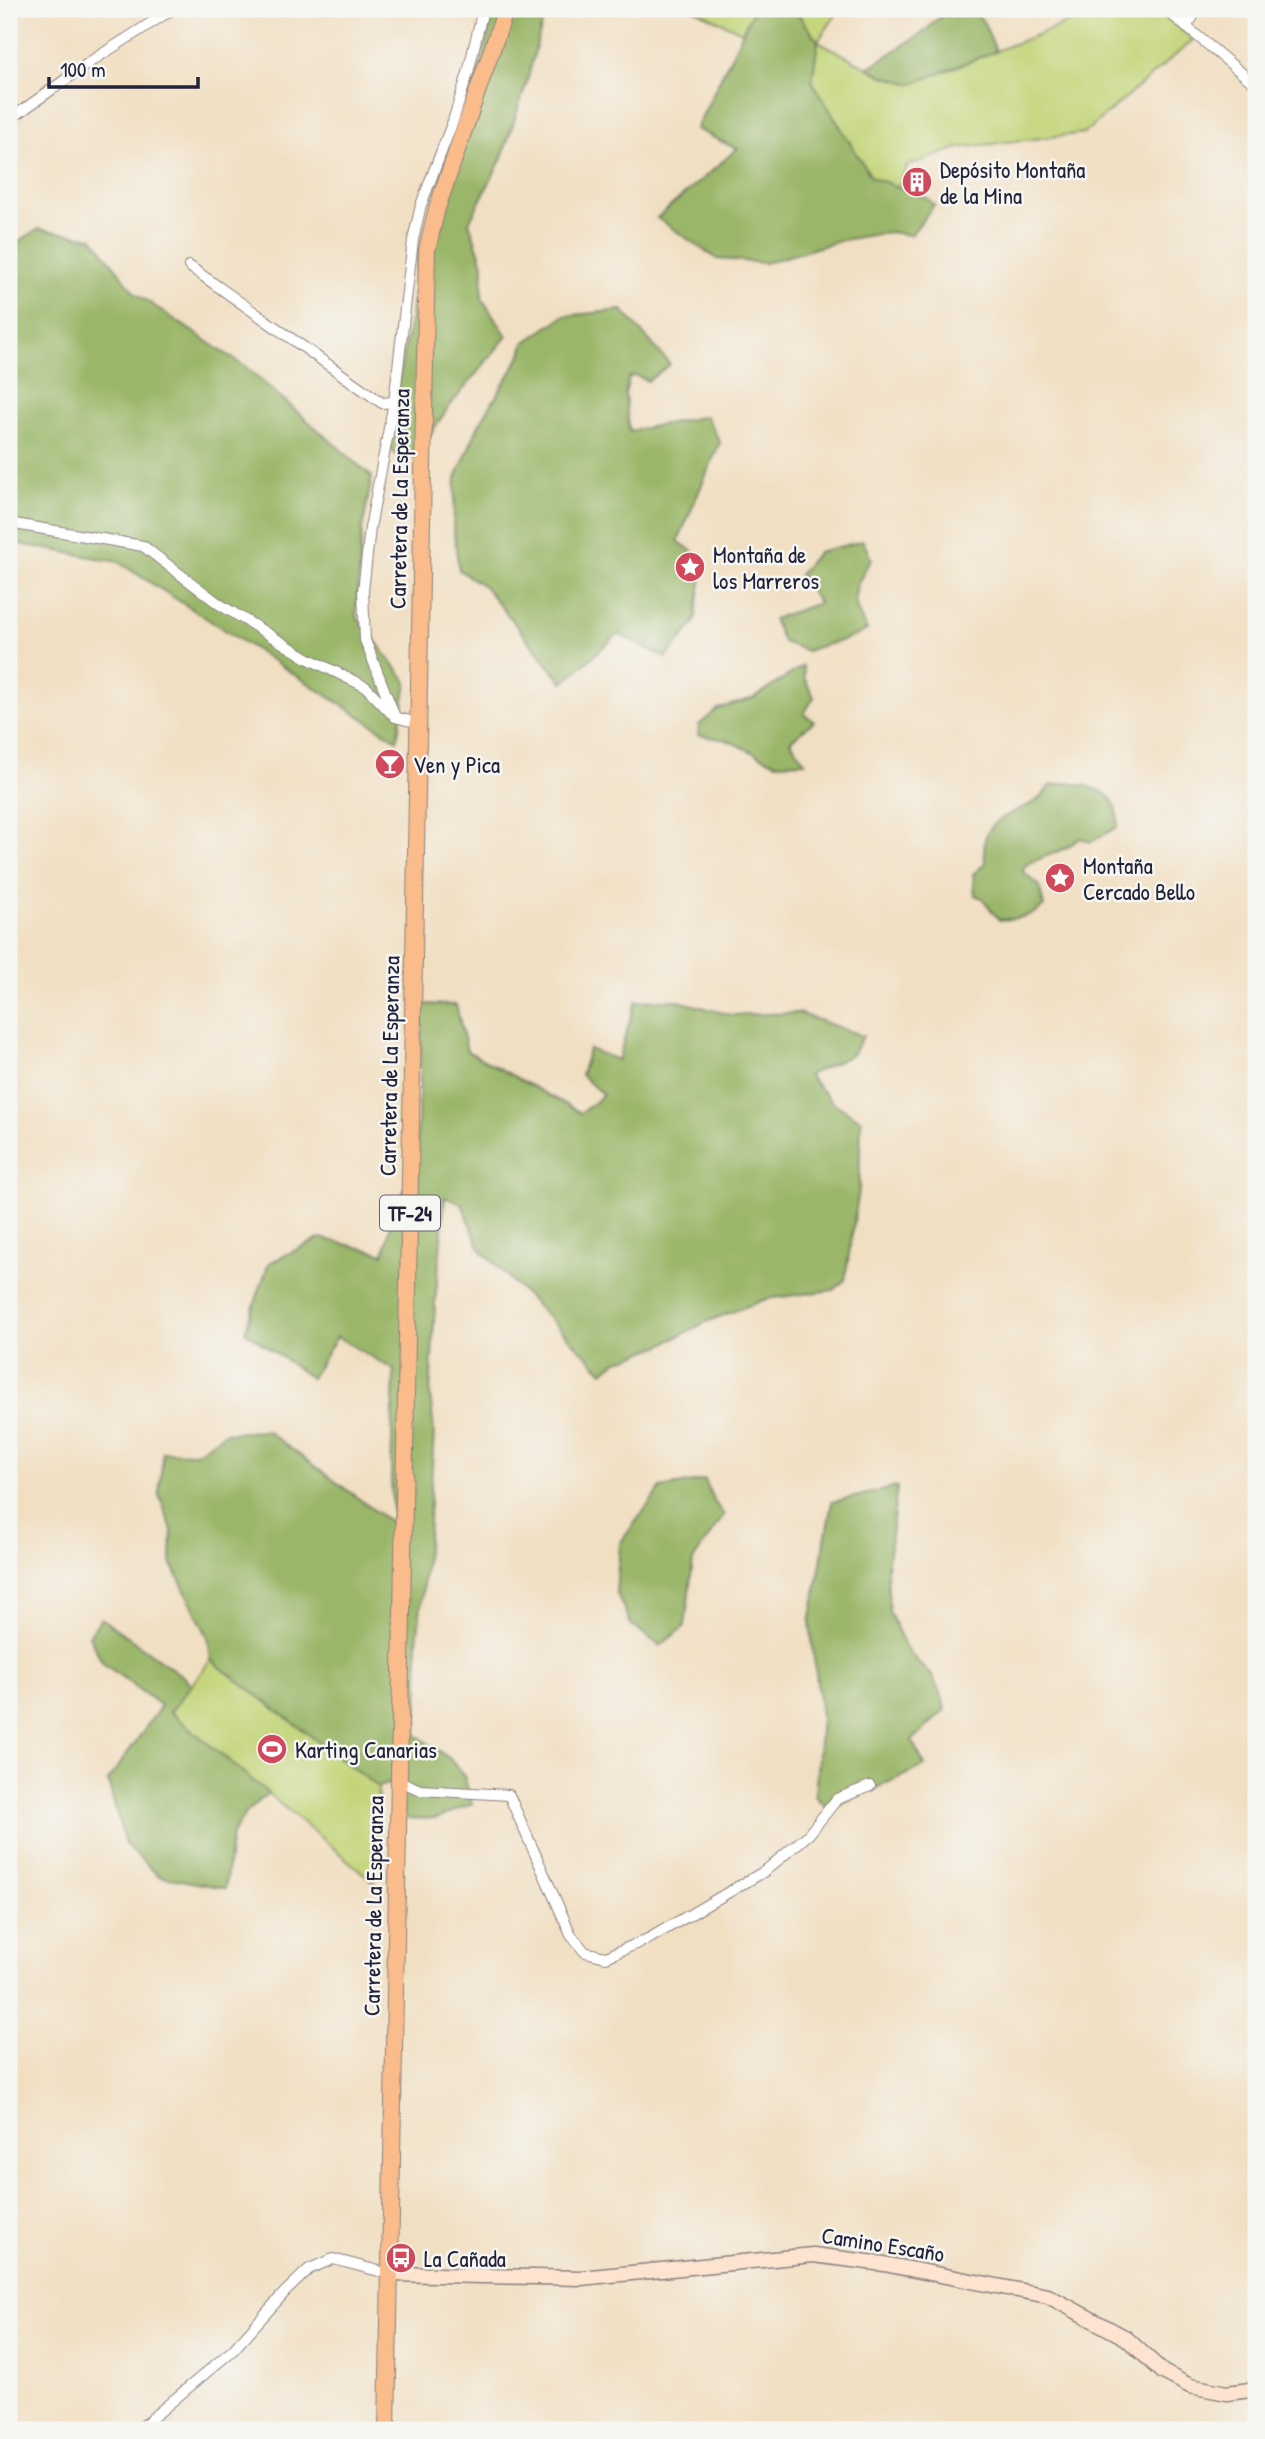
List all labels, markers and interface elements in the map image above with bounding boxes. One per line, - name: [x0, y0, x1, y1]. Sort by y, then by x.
- scale bar: [49, 46, 198, 90]
- text: 100 m: [60, 55, 106, 84]
- place label: Depósito Montaña de la Mina: [940, 154, 1085, 211]
- building icon: Depósito Montaña de la Mina: [900, 165, 934, 199]
- street label: Carretera de La Esperanza: [382, 389, 416, 609]
- place label: Montaña de los Marreros: [713, 539, 819, 596]
- place icon: Montaña de los Marreros: [673, 550, 707, 584]
- bar icon: Ven y Pica: [373, 747, 407, 781]
- place label: Ven y Pica: [413, 749, 500, 780]
- place label: Montaña Cercado Bello: [1083, 850, 1195, 907]
- place icon: Montaña Cercado Bello: [1043, 861, 1077, 895]
- street label: Carretera de La Esperanza: [372, 956, 406, 1176]
- road number: TF-24: [380, 1196, 440, 1230]
- sports icon: Karting Canarias: [255, 1732, 289, 1766]
- place label: Karting Canarias: [295, 1734, 437, 1765]
- street label: Carretera de La Esperanza: [356, 1796, 390, 2016]
- street label: Camino Escaño: [819, 2219, 947, 2269]
- bus stop icon: La Cañada: [384, 2241, 418, 2275]
- place label: La Cañada: [424, 2243, 506, 2274]

